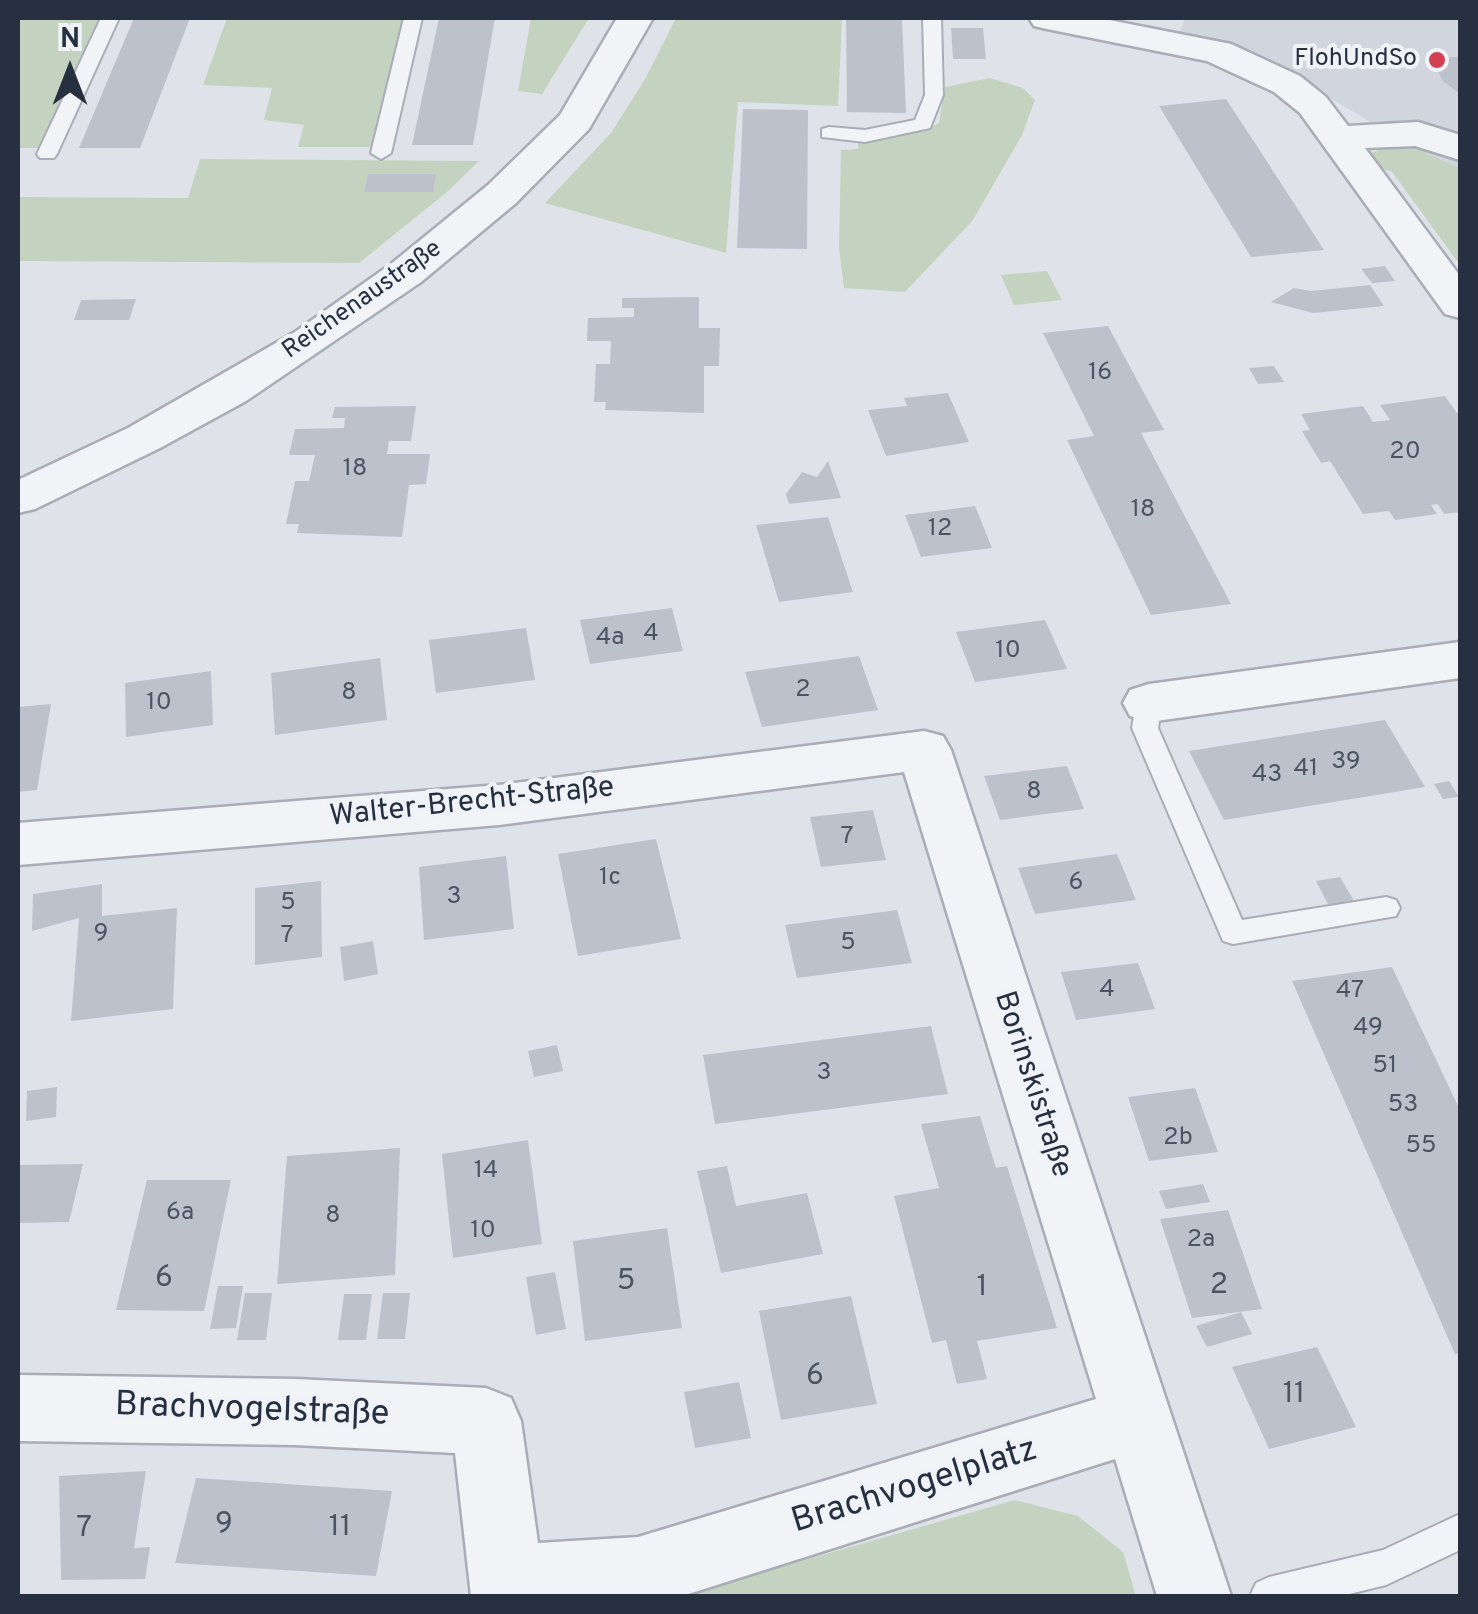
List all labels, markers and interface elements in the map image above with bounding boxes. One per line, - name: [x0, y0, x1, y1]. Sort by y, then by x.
- north arrow: [20, 20, 120, 120]
- text: N: [60, 22, 80, 58]
- place label: FlohUndSo: [1294, 45, 1417, 75]
- marker: FlohUndSo: [1426, 49, 1448, 71]
- street label: Reichenaustraße: [278, 235, 448, 367]
- house number: 16: [1088, 359, 1112, 389]
- house number: 20: [1389, 438, 1421, 468]
- house number: 18: [343, 455, 367, 485]
- house number: 18: [1131, 496, 1155, 526]
- house number: 12: [928, 515, 952, 545]
- house number: 4: [643, 620, 659, 650]
- house number: 4a: [596, 624, 624, 654]
- house number: 10: [995, 637, 1021, 667]
- house number: 2: [795, 676, 811, 706]
- house number: 8: [341, 679, 357, 709]
- house number: 10: [146, 689, 172, 719]
- house number: 39: [1331, 748, 1361, 778]
- house number: 41: [1294, 755, 1318, 785]
- house number: 43: [1252, 761, 1282, 791]
- street label: Walter-Brecht-Straße: [328, 771, 616, 837]
- house number: 8: [1026, 778, 1042, 808]
- house number: 7: [840, 823, 854, 853]
- house number: 1c: [599, 864, 621, 894]
- house number: 6: [1069, 869, 1083, 899]
- house number: 3: [446, 883, 462, 913]
- house number: 5: [280, 889, 296, 919]
- house number: 9: [94, 920, 108, 950]
- house number: 7: [280, 922, 294, 952]
- house number: 5: [840, 929, 856, 959]
- house number: 4: [1099, 976, 1115, 1006]
- house number: 47: [1336, 977, 1364, 1007]
- street label: Borinskistraße: [984, 987, 1078, 1183]
- house number: 49: [1353, 1014, 1383, 1044]
- house number: 51: [1373, 1052, 1397, 1082]
- house number: 3: [816, 1059, 832, 1089]
- house number: 53: [1388, 1091, 1418, 1121]
- house number: 2b: [1163, 1124, 1193, 1154]
- house number: 55: [1405, 1132, 1437, 1162]
- house number: 14: [474, 1157, 498, 1187]
- house number: 6a: [166, 1199, 194, 1229]
- house number: 8: [325, 1202, 341, 1232]
- house number: 10: [470, 1217, 496, 1247]
- house number: 2a: [1187, 1226, 1215, 1256]
- house number: 6: [155, 1262, 173, 1298]
- house number: 5: [617, 1265, 635, 1301]
- house number: 2: [1210, 1269, 1228, 1305]
- house number: 1: [976, 1271, 988, 1307]
- house number: 6: [806, 1360, 824, 1396]
- house number: 11: [1283, 1378, 1305, 1414]
- street label: Brachvogelstraße: [114, 1386, 390, 1438]
- street label: Brachvogelplatz: [787, 1431, 1043, 1545]
- house number: 9: [215, 1508, 233, 1544]
- house number: 11: [329, 1511, 351, 1547]
- house number: 7: [76, 1512, 92, 1548]

